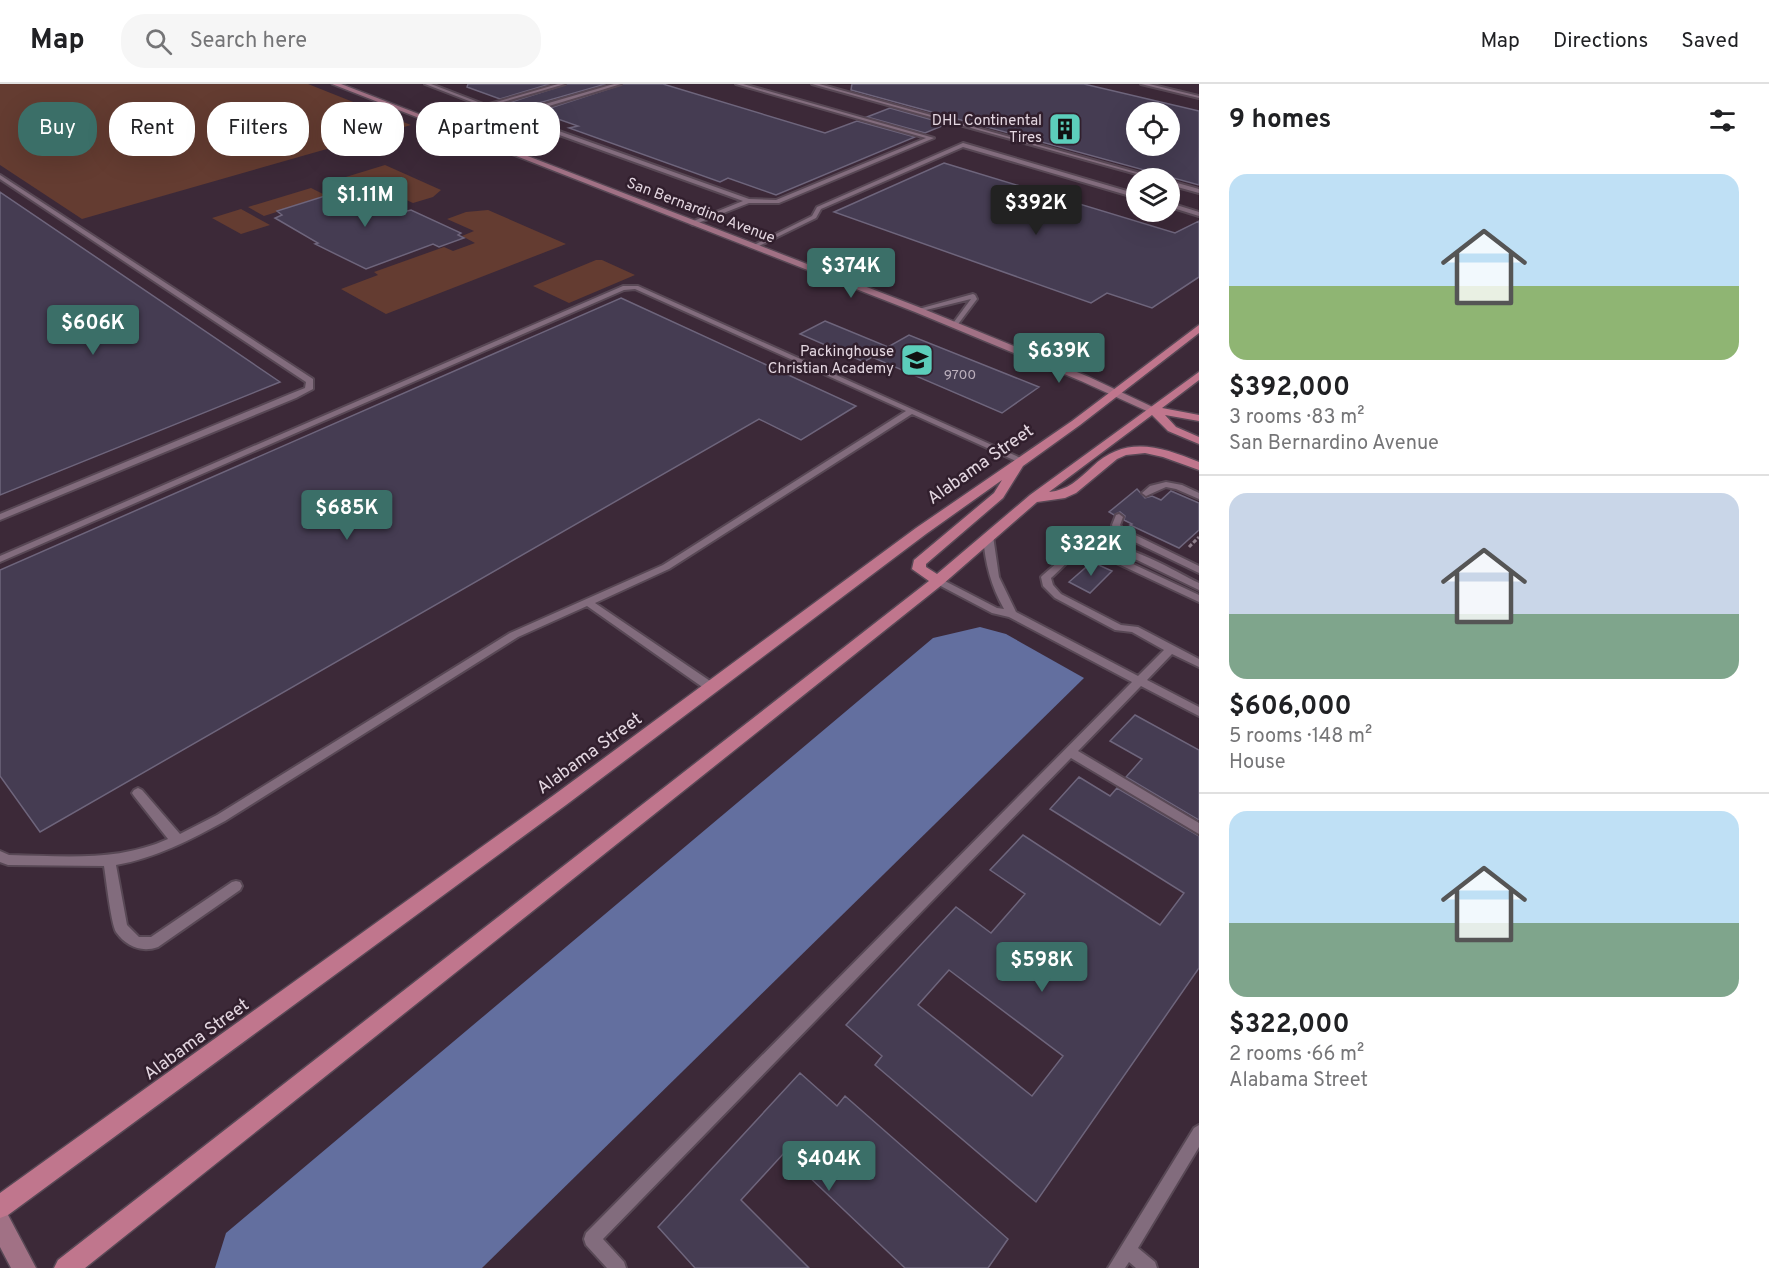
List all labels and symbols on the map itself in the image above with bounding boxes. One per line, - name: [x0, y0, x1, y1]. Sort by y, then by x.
- building icon: DHL Continental Tires: [1047, 111, 1083, 147]
- place label: DHL Continental Tires: [932, 112, 1042, 148]
- street label: San Bernardino Avenue: [624, 174, 777, 248]
- pin: $1.11M: [316, 177, 414, 228]
- pin: $392K: [994, 185, 1078, 236]
- pin: $374K: [809, 248, 893, 299]
- pin: $606K: [51, 305, 135, 356]
- pin: $639K: [1017, 333, 1101, 384]
- school or university icon: Packinghouse Christian Academy: [899, 342, 935, 378]
- place label: Packinghouse Christian Academy: [768, 343, 894, 379]
- house number: 9700: [944, 367, 976, 384]
- street label: Alabama Street: [923, 420, 1039, 511]
- pin: $685K: [305, 490, 389, 541]
- pin: $322K: [1049, 526, 1133, 577]
- street label: Alabama Street: [533, 708, 647, 800]
- pin: $598K: [1000, 942, 1084, 993]
- street label: Alabama Street: [140, 994, 254, 1086]
- pin: $404K: [787, 1141, 871, 1192]

